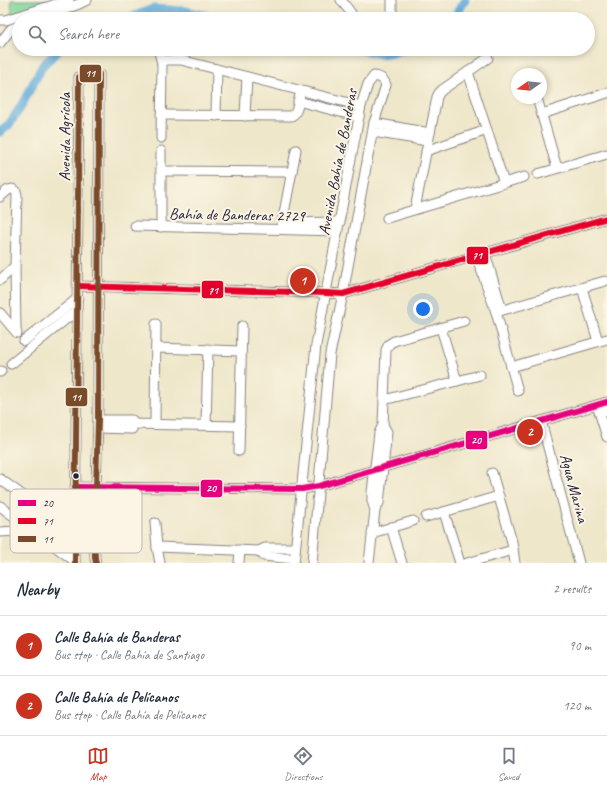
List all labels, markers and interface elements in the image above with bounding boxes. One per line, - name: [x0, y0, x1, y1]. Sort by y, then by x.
- search box: [12, 12, 595, 56]
- icon: search: [26, 23, 48, 45]
- text: Search here: [58, 25, 119, 44]
- line badge: 11: [79, 64, 102, 83]
- text: 11: [85, 66, 96, 80]
- north arrow: [511, 68, 547, 104]
- street label: Avenida Bahía de Banderas: [314, 86, 362, 237]
- street label: Avenida Agrícola: [55, 91, 75, 181]
- street label: Bahía de Banderas 2729: [169, 204, 307, 226]
- line badge: 71: [466, 246, 489, 265]
- text: 71: [472, 248, 483, 262]
- pin: 1: [290, 266, 316, 296]
- line badge: 71: [201, 280, 224, 299]
- text: 71: [208, 283, 219, 297]
- your location: [413, 299, 433, 319]
- line badge: 11: [65, 387, 88, 407]
- text: 11: [71, 390, 82, 404]
- pin: 2: [517, 417, 543, 447]
- line badge: 20: [465, 430, 488, 450]
- text: 20: [471, 433, 482, 447]
- street label: Agua Marina: [555, 452, 593, 526]
- unlabelled marker: [71, 471, 81, 481]
- line badge: 20: [200, 479, 223, 498]
- text: 20: [206, 481, 217, 495]
- legend: [10, 489, 142, 553]
- text: 20: [43, 496, 54, 510]
- text: 71: [43, 514, 54, 528]
- text: 11: [43, 532, 54, 546]
- text: Nearby: [16, 579, 59, 600]
- text: 2 results: [553, 581, 591, 597]
- text: Calle Bahía de Banderas: [54, 628, 180, 647]
- text: 1: [26, 638, 32, 654]
- text: 90 m: [569, 638, 591, 654]
- text: Bus stop · Calle Bahía de Santiago: [54, 647, 204, 663]
- text: Calle Bahía de Pelícanos: [54, 688, 178, 707]
- text: 2: [26, 698, 32, 714]
- text: 120 m: [563, 698, 591, 714]
- text: Bus stop · Calle Bahía de Pelícanos: [54, 707, 205, 723]
- tab: Map: [87, 745, 109, 783]
- tab: Directions: [284, 745, 323, 783]
- tab: Saved: [498, 745, 520, 783]

